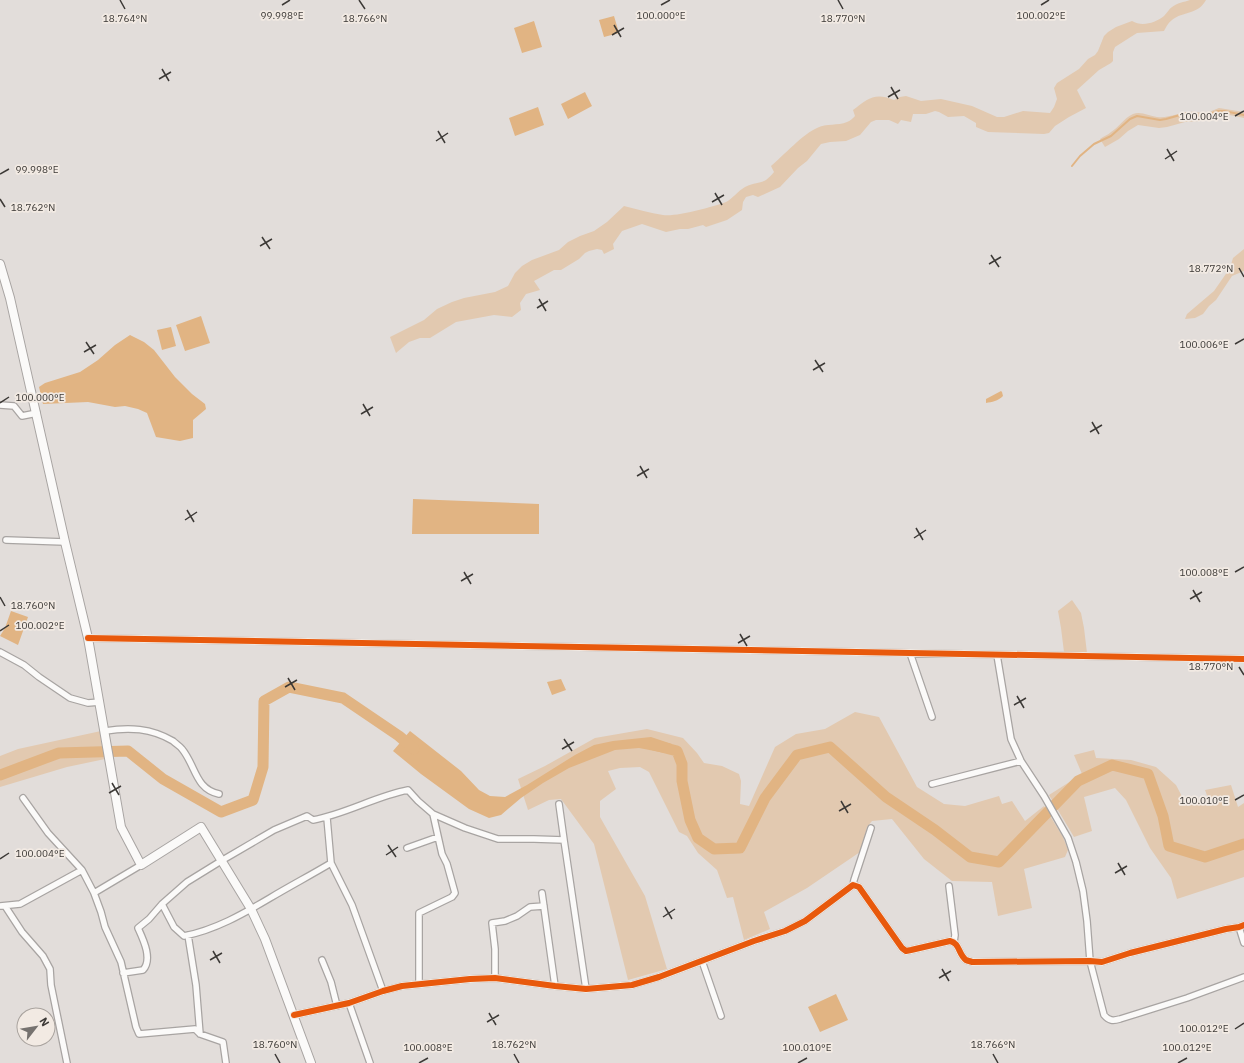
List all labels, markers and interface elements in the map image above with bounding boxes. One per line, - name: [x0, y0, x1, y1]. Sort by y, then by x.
- text: 99.998°E: [260, 9, 304, 22]
- text: 100.000°E: [636, 9, 686, 22]
- text: 100.002°E: [1016, 9, 1066, 22]
- text: 18.764°N: [103, 12, 147, 25]
- text: 18.766°N: [343, 12, 387, 25]
- text: 18.770°N: [821, 12, 865, 25]
- text: 100.004°E: [1179, 110, 1229, 123]
- text: 99.998°E: [15, 163, 59, 176]
- text: 18.762°N: [11, 201, 55, 214]
- text: 18.772°N: [1189, 262, 1233, 275]
- text: 100.006°E: [1179, 338, 1229, 351]
- text: 100.000°E: [15, 391, 65, 404]
- text: 100.008°E: [1179, 566, 1229, 579]
- text: 18.760°N: [11, 599, 55, 612]
- text: 100.002°E: [15, 619, 65, 632]
- text: 18.770°N: [1189, 660, 1233, 673]
- text: 100.010°E: [1179, 794, 1229, 807]
- text: 100.004°E: [15, 847, 65, 860]
- north arrow: [16, 1007, 56, 1047]
- text: N: [37, 1015, 53, 1029]
- text: 100.012°E: [1179, 1022, 1229, 1035]
- text: 18.760°N: [253, 1038, 297, 1051]
- text: 18.762°N: [492, 1038, 536, 1051]
- text: 18.766°N: [971, 1038, 1015, 1051]
- text: 100.008°E: [403, 1041, 453, 1054]
- text: 100.010°E: [782, 1041, 832, 1054]
- text: 100.012°E: [1162, 1041, 1212, 1054]

